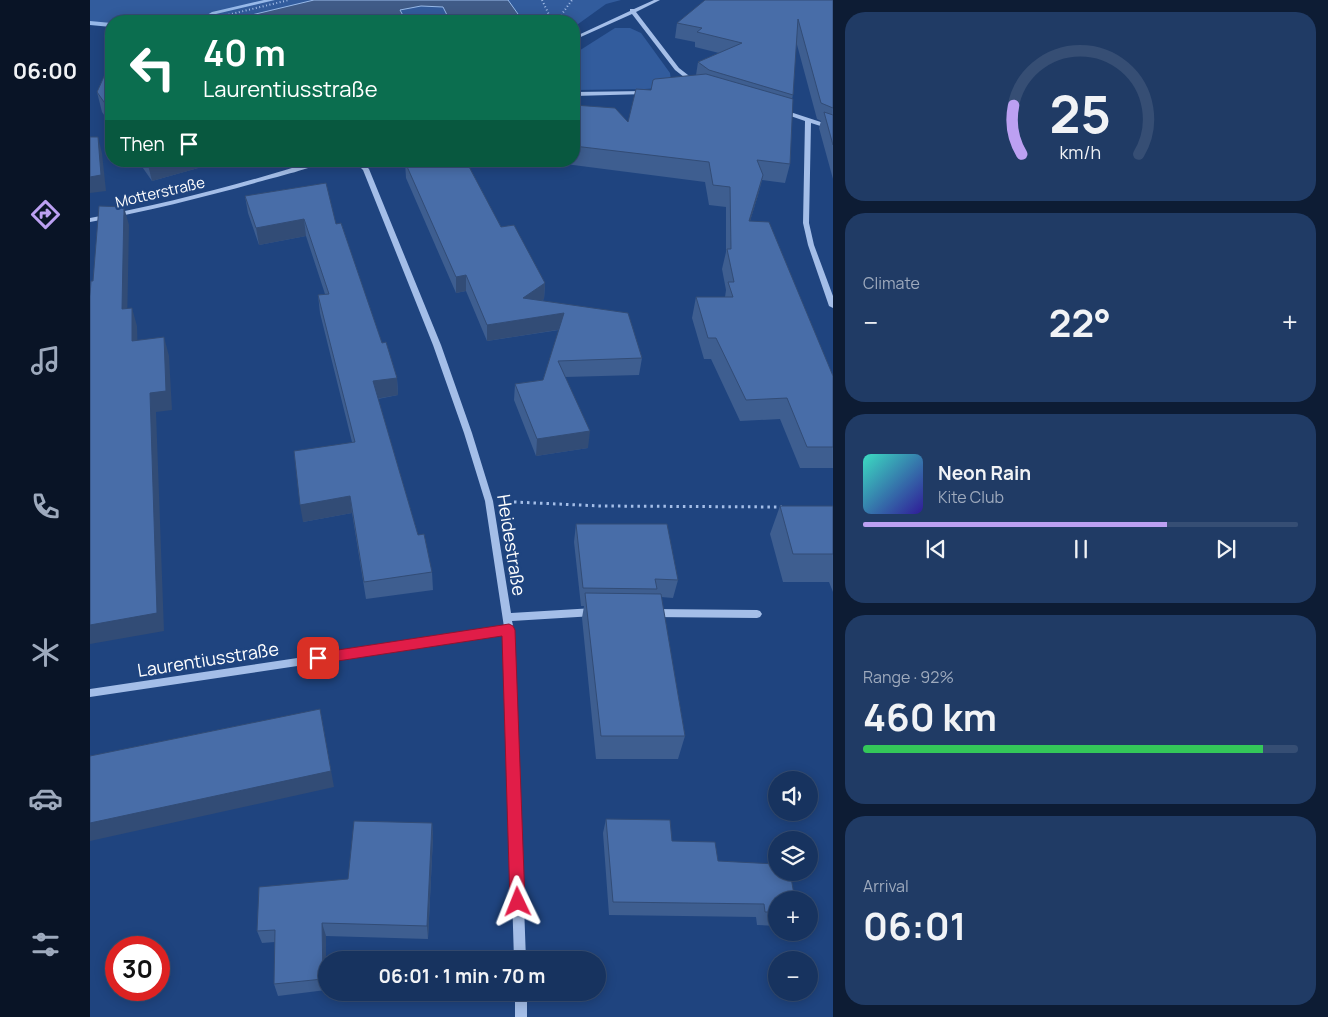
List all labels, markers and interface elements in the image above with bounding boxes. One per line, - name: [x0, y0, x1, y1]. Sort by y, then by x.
- text: 40 m: [203, 29, 286, 77]
- icon: left: [120, 35, 185, 100]
- text: 06:00: [13, 56, 77, 86]
- text: Laurentiusstraße: [203, 74, 378, 104]
- text: 25: [1050, 78, 1111, 149]
- icon: arrive: [175, 130, 203, 158]
- text: Then: [120, 131, 165, 157]
- text: km/h: [1060, 140, 1101, 164]
- street label: Motterstraße: [113, 171, 207, 213]
- icon: directions: [28, 197, 63, 232]
- text: Climate: [863, 272, 920, 294]
- text: 22°: [1049, 296, 1111, 348]
- text: −: [863, 303, 878, 341]
- text: +: [1282, 303, 1298, 341]
- icon: music: [28, 343, 63, 378]
- text: Neon Rain: [938, 460, 1031, 486]
- text: Kite Club: [938, 486, 1004, 508]
- icon: phone: [28, 489, 63, 524]
- street label: Heidestraße: [492, 493, 532, 597]
- icon: previous: [922, 535, 950, 563]
- icon: pause: [1067, 535, 1095, 563]
- icon: next: [1212, 535, 1240, 563]
- icon: climate: [28, 635, 63, 670]
- street label: Laurentiusstraße: [136, 636, 280, 682]
- pin: [297, 637, 339, 679]
- icon: arrive: [304, 644, 332, 672]
- text: Range · 92%: [863, 666, 954, 688]
- text: 460 km: [863, 690, 997, 742]
- map controls: [768, 771, 818, 1001]
- button: sound: [768, 771, 818, 821]
- icon: car: [28, 781, 63, 816]
- button: layers: [768, 831, 818, 881]
- position arrow: [491, 875, 543, 927]
- text: Arrival: [863, 875, 909, 897]
- button: +: [768, 891, 818, 941]
- text: 06:01: [863, 899, 966, 951]
- icon: filters: [28, 927, 63, 962]
- speed limit sign: 30: [105, 936, 170, 1001]
- button: −: [768, 951, 818, 1001]
- text: 06:01 · 1 min · 70 m: [379, 963, 545, 989]

